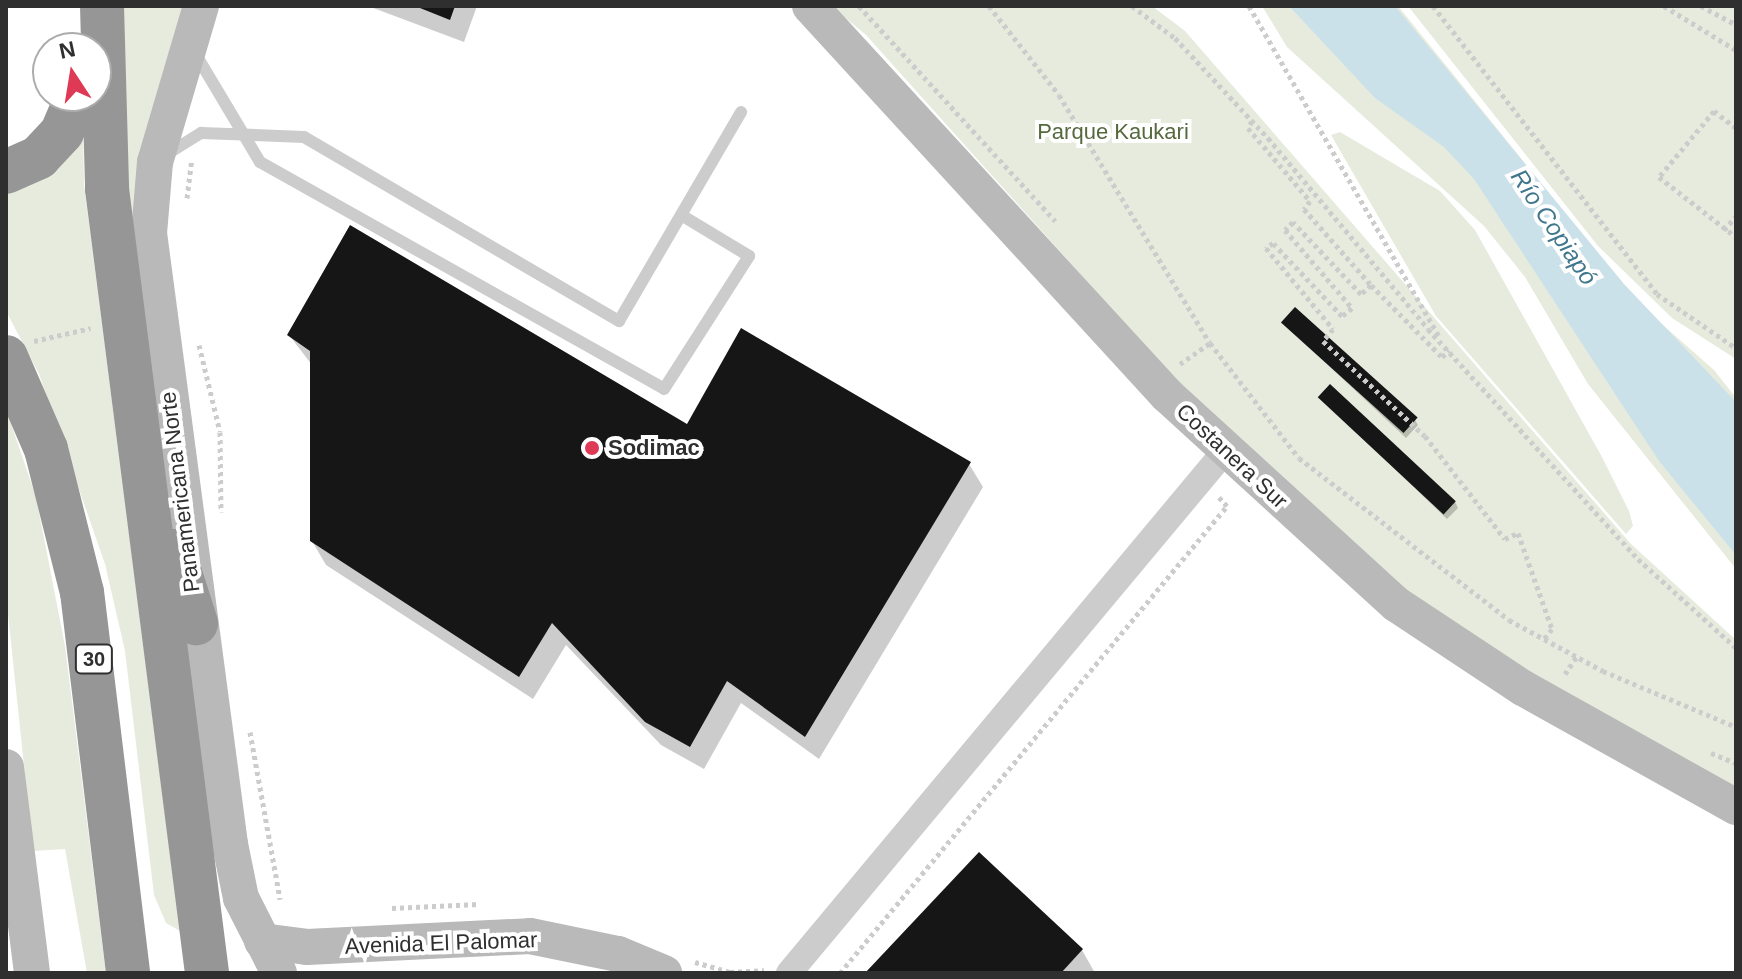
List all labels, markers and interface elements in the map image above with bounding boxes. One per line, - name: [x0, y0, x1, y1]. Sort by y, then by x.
- north arrow: [32, 32, 112, 112]
- text: N: [57, 36, 78, 64]
- park label: Parque Kaukari: [1037, 119, 1189, 145]
- water label: Río Copiapó: [1505, 164, 1603, 290]
- street label: Panamericana Norte: [155, 390, 205, 594]
- street label: Costanera Sur: [1171, 398, 1293, 514]
- place label: Sodimac: [608, 435, 700, 461]
- marker: Sodimac: [583, 439, 601, 457]
- road number: 30: [74, 643, 114, 675]
- street label: Avenida El Palomar: [344, 926, 538, 960]

